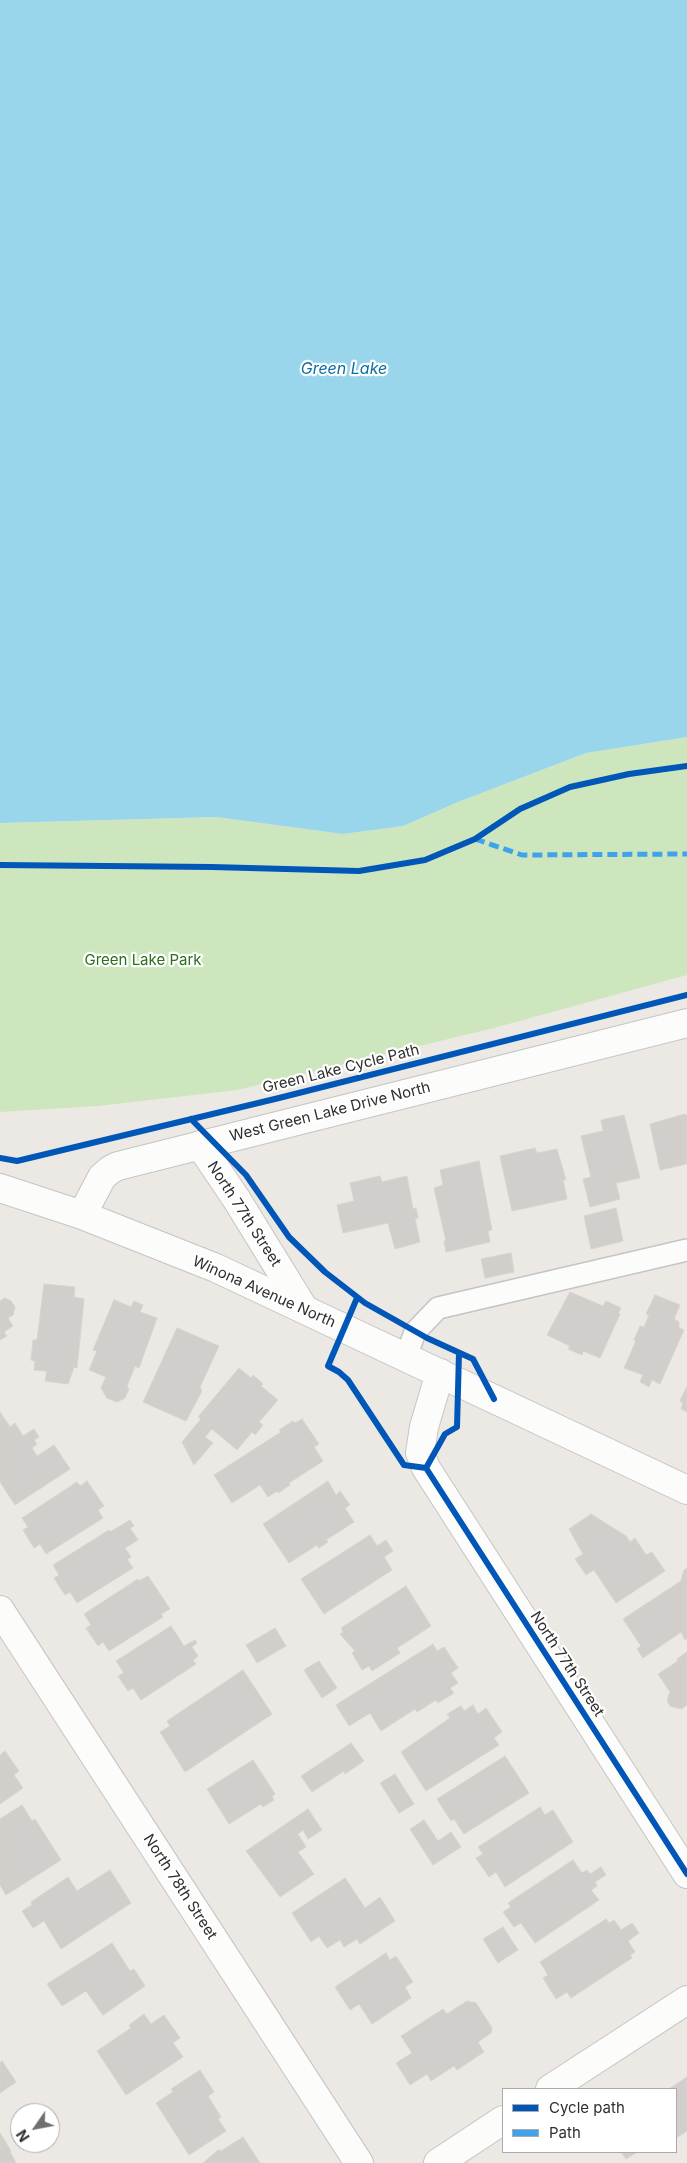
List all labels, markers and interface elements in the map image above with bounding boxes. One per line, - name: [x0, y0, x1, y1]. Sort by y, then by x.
- water label: Green Lake: [301, 359, 387, 379]
- park label: Green Lake Park: [84, 951, 202, 969]
- street label: Green Lake Cycle Path: [261, 1041, 421, 1097]
- street label: West Green Lake Drive North: [228, 1078, 432, 1146]
- street label: North 77th Street: [203, 1158, 285, 1270]
- street label: Winona Avenue North: [190, 1252, 338, 1332]
- street label: North 77th Street: [526, 1608, 608, 1720]
- street label: North 78th Street: [139, 1831, 221, 1943]
- legend: [502, 2088, 677, 2153]
- text: Cycle path: [549, 2098, 625, 2117]
- north arrow: [10, 2103, 60, 2153]
- text: Path: [549, 2123, 581, 2142]
- text: N: [13, 2127, 33, 2145]

